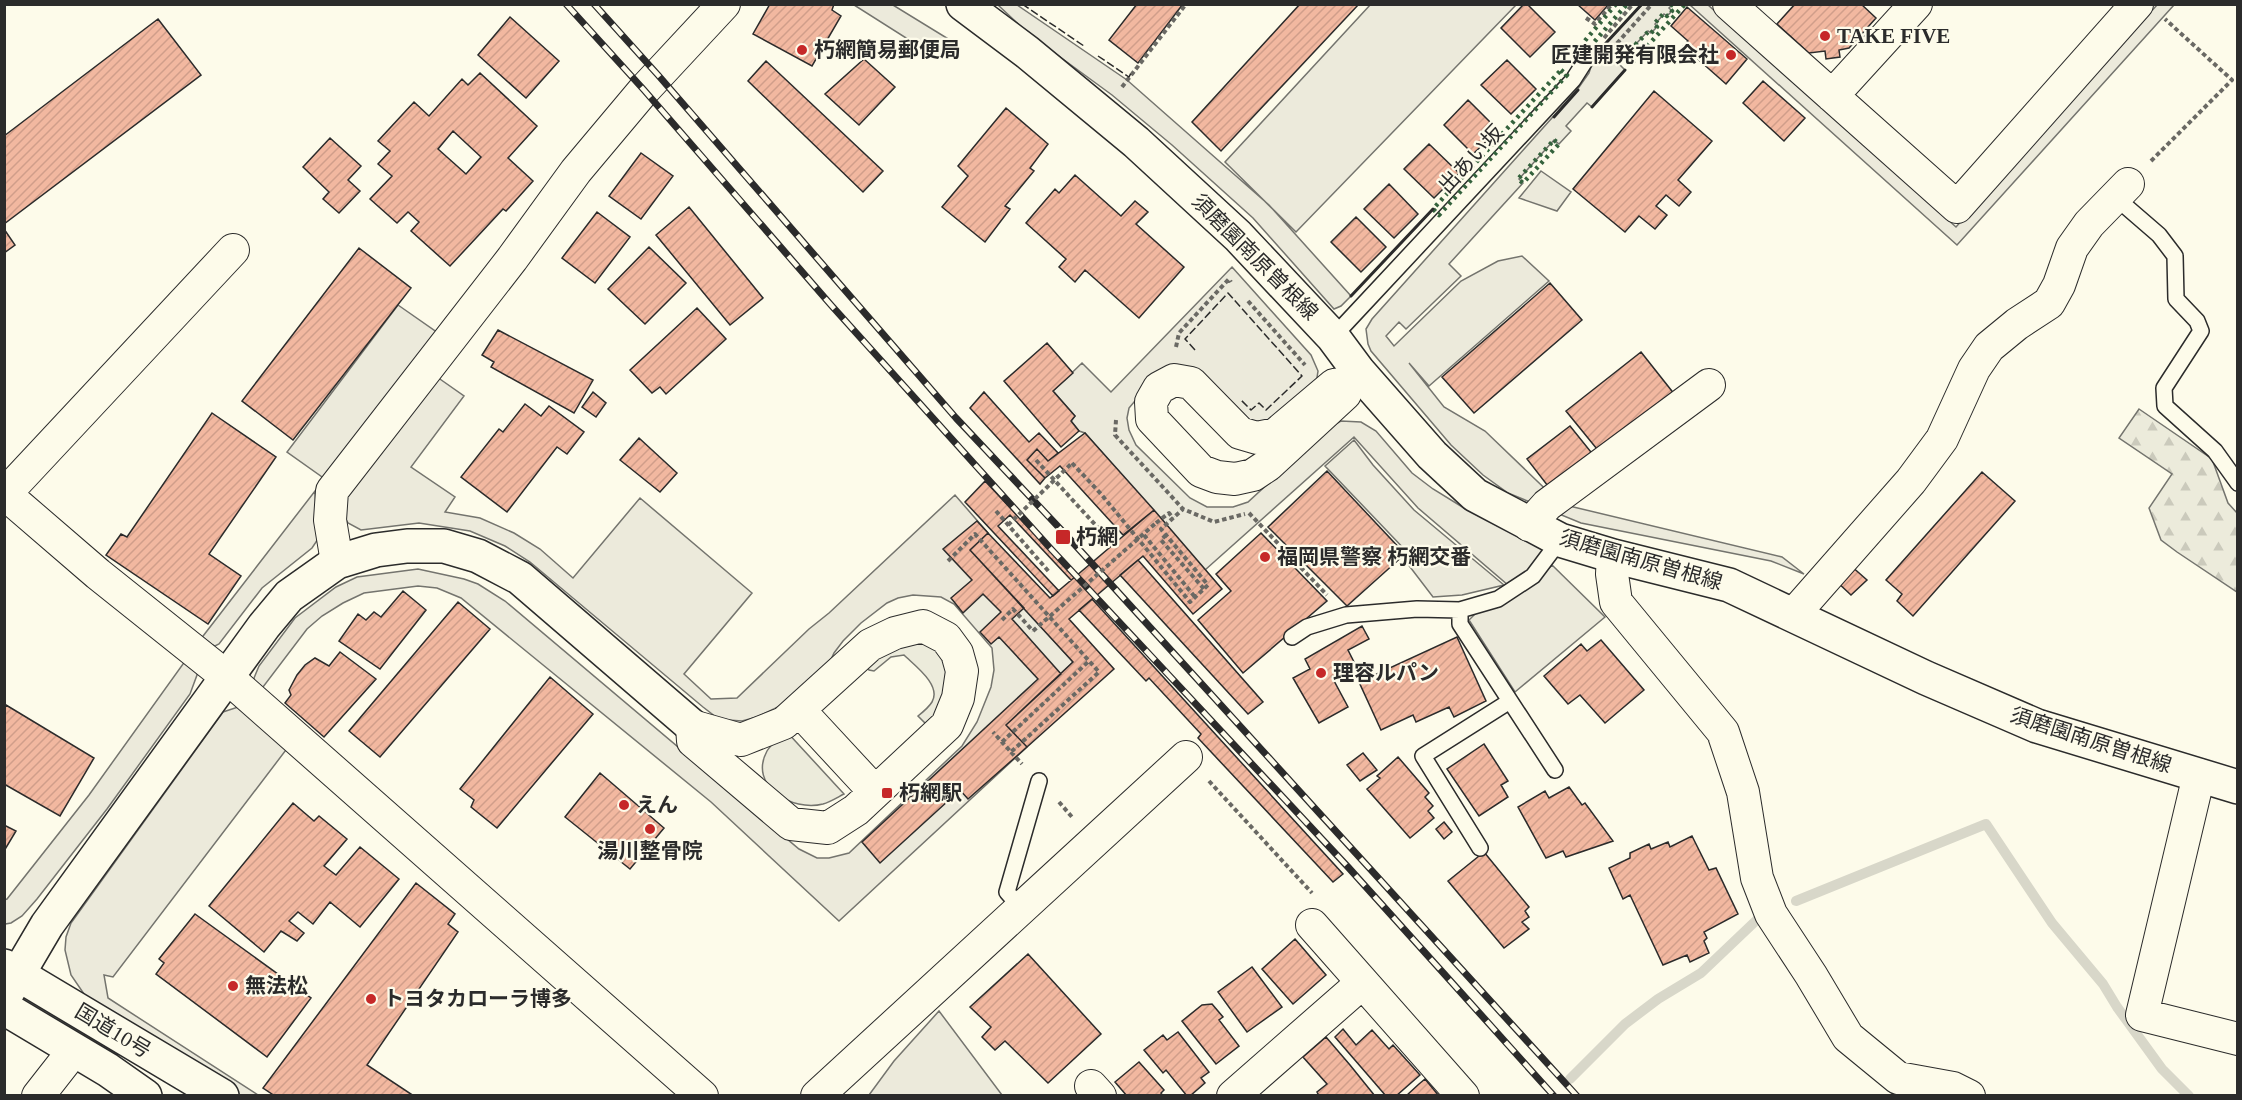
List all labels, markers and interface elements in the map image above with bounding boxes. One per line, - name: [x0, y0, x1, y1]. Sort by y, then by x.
- place label: TAKE FIVE: [1837, 24, 1950, 48]
- marker: TAKE FIVE: [1818, 29, 1832, 43]
- place label: 朽網簡易郵便局: [814, 38, 961, 62]
- marker: 朽網簡易郵便局: [795, 43, 809, 57]
- place label: 匠建開発有限会社: [1551, 43, 1719, 67]
- marker: 匠建開発有限会社: [1724, 48, 1738, 62]
- street label: 出あい坂: [1434, 120, 1508, 198]
- street label: 須磨園南原曽根線: [1187, 189, 1323, 325]
- place label: 朽網: [1076, 525, 1118, 549]
- street label: 須磨園南原曽根線: [1557, 525, 1725, 595]
- marker: 朽網: [1054, 528, 1072, 546]
- place label: 福岡県警察 朽網交番: [1277, 545, 1471, 569]
- marker: 福岡県警察 朽網交番: [1258, 550, 1272, 564]
- place label: 理容ルパン: [1333, 661, 1439, 685]
- marker: 理容ルパン: [1314, 666, 1328, 680]
- street label: 須磨園南原曽根線: [2007, 703, 2175, 777]
- place label: 朽網駅: [899, 781, 962, 805]
- marker: 朽網駅: [880, 786, 894, 800]
- place label: えん: [636, 793, 678, 817]
- marker: えん: [617, 798, 631, 812]
- marker: 湯川整骨院: [643, 822, 657, 836]
- place label: 湯川整骨院: [598, 839, 703, 863]
- place label: 無法松: [245, 974, 308, 998]
- marker: 無法松: [226, 979, 240, 993]
- place label: トヨタカローラ博多: [383, 987, 572, 1011]
- marker: トヨタカローラ博多: [364, 992, 378, 1006]
- street label: 国道10号: [71, 999, 155, 1063]

